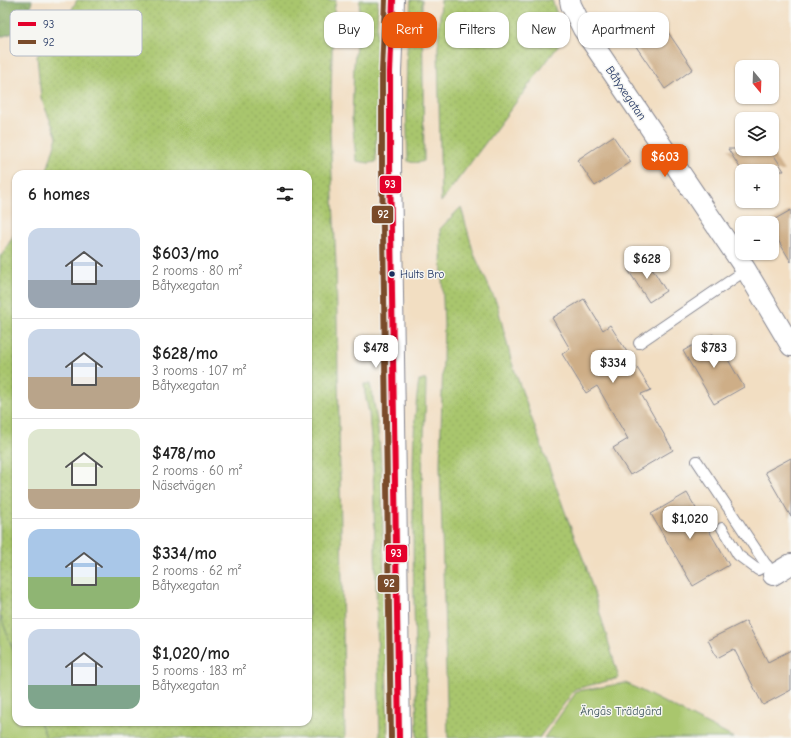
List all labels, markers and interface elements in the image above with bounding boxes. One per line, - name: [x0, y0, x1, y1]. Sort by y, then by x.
- legend: [10, 10, 142, 56]
- chip: Buy: [324, 12, 374, 48]
- chip: Rent: [382, 12, 437, 48]
- chip: Filters: [445, 12, 509, 48]
- chip: New: [517, 12, 570, 48]
- chip: Apartment: [578, 12, 669, 48]
- text: 93: [43, 18, 54, 31]
- text: 92: [43, 36, 55, 49]
- north arrow: [735, 60, 779, 104]
- map controls: [735, 60, 779, 260]
- street label: Båtyxegatan: [603, 63, 649, 123]
- button: layers: [735, 112, 779, 156]
- pin: $603: [641, 144, 689, 178]
- text: $603: [651, 149, 679, 164]
- button: +: [735, 164, 779, 208]
- line badge: 93: [379, 175, 402, 194]
- text: 93: [384, 178, 396, 191]
- icon: filters: [274, 183, 296, 205]
- text: 6 homes: [28, 185, 90, 204]
- line badge: 92: [371, 205, 394, 224]
- text: 92: [377, 208, 389, 221]
- button: −: [735, 216, 779, 260]
- icon: home: [60, 244, 108, 292]
- text: $603/mo: [152, 244, 219, 263]
- pin: $628: [623, 246, 671, 280]
- text: $628: [633, 251, 661, 266]
- text: 2 rooms · 80 m²: [152, 263, 242, 278]
- place label: Hults Bro: [400, 268, 444, 281]
- marker: Hults Bro: [387, 269, 397, 279]
- text: Båtyxegatan: [152, 278, 220, 293]
- pin: $478: [352, 335, 400, 369]
- pin: $783: [690, 335, 738, 369]
- text: $478: [363, 340, 389, 355]
- text: $783: [701, 340, 727, 355]
- text: $628/mo: [152, 344, 218, 363]
- icon: home: [60, 345, 108, 393]
- pin: $334: [589, 350, 637, 384]
- text: $334: [600, 355, 626, 370]
- text: 3 rooms · 107 m²: [152, 363, 246, 378]
- text: Båtyxegatan: [152, 378, 220, 393]
- text: $478/mo: [152, 444, 216, 463]
- icon: home: [60, 445, 108, 493]
- text: 2 rooms · 60 m²: [152, 463, 242, 478]
- text: Näsetvägen: [152, 478, 215, 493]
- pin: $1,020: [657, 506, 723, 540]
- text: $1,020: [672, 511, 708, 526]
- text: $334/mo: [152, 544, 217, 563]
- line badge: 93: [385, 544, 408, 563]
- icon: home: [60, 545, 108, 593]
- text: 93: [390, 547, 402, 560]
- text: 2 rooms · 62 m²: [152, 563, 241, 578]
- line badge: 92: [377, 574, 400, 593]
- text: 92: [383, 577, 395, 590]
- text: Båtyxegatan: [152, 578, 220, 593]
- text: $1,020/mo: [152, 644, 230, 663]
- icon: home: [60, 645, 108, 693]
- text: 5 rooms · 183 m²: [152, 663, 246, 678]
- text: Båtyxegatan: [152, 678, 220, 693]
- park label: Ängås Trädgård: [580, 704, 662, 718]

